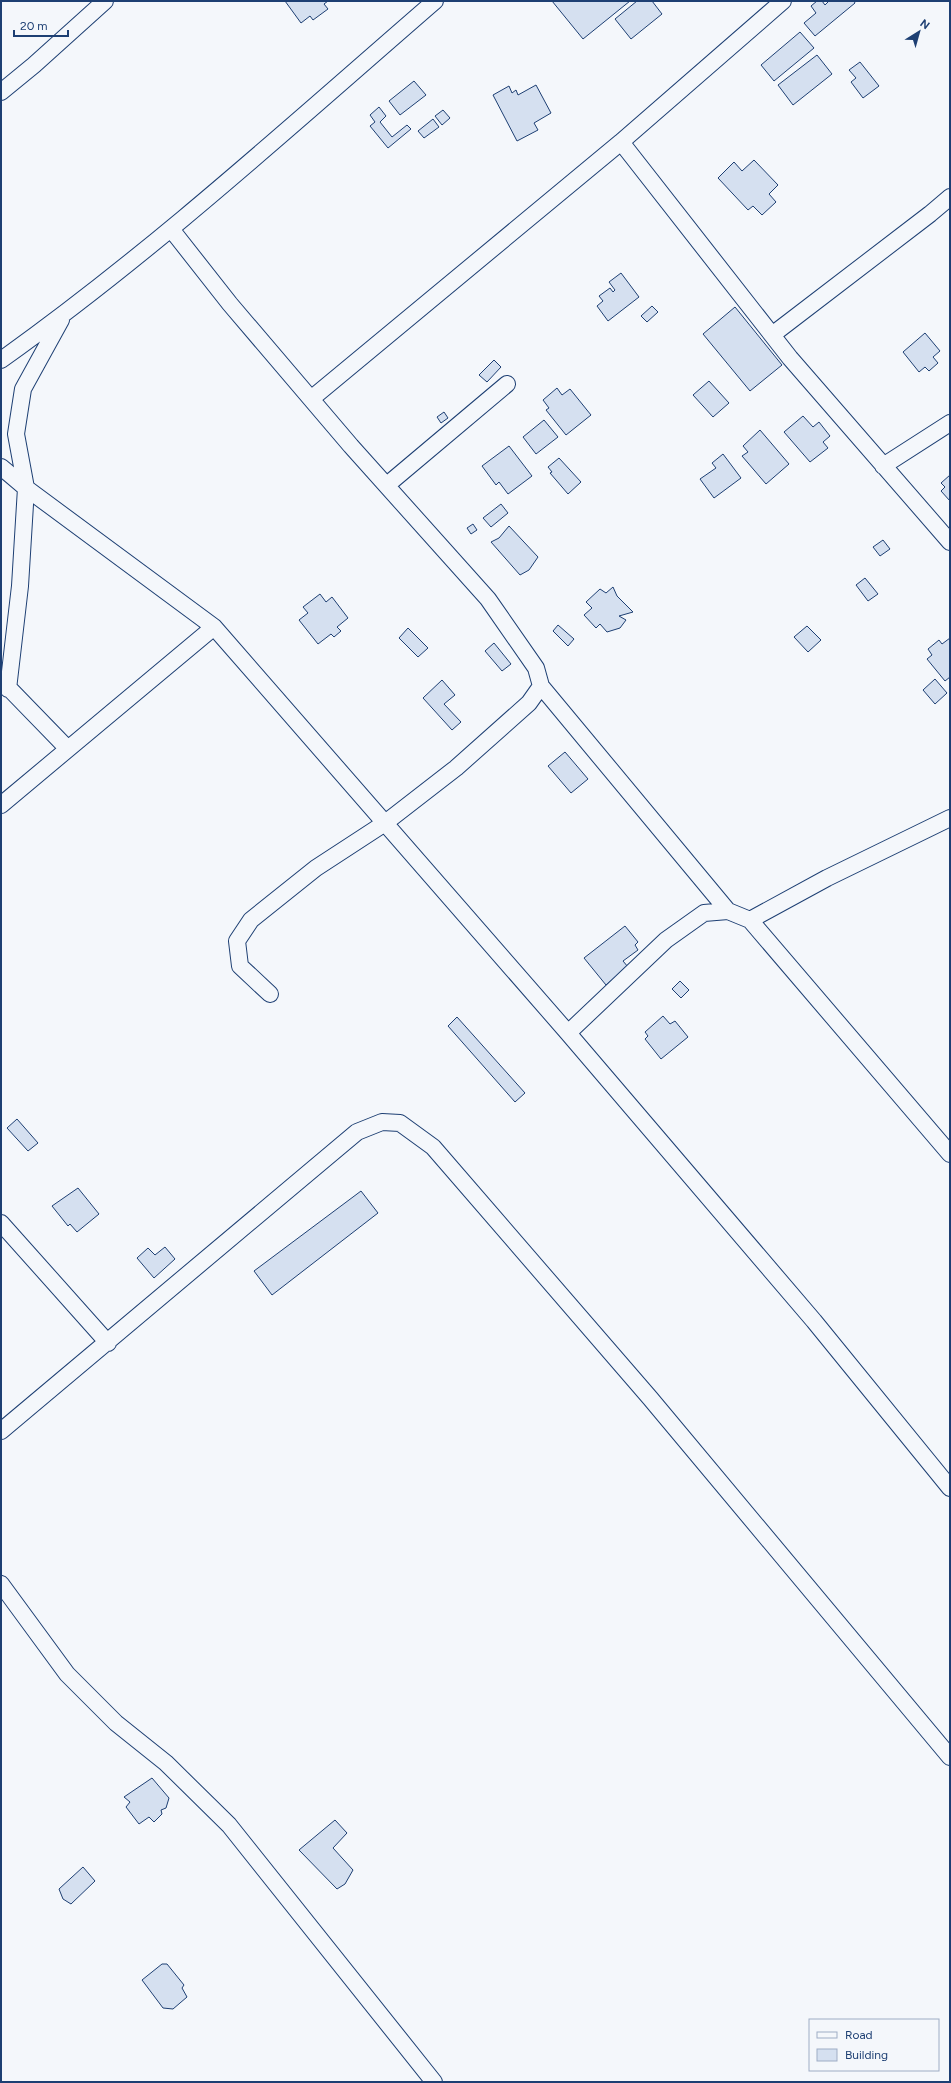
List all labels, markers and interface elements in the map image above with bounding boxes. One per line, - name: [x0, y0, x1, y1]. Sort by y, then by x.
- scale bar: [14, 12, 68, 38]
- north arrow: [899, 12, 939, 52]
- text: N: [917, 17, 932, 32]
- text: 20 m: [20, 19, 48, 33]
- legend: [809, 2019, 939, 2071]
- text: Road: [845, 2028, 873, 2042]
- text: Building: [845, 2048, 888, 2062]

